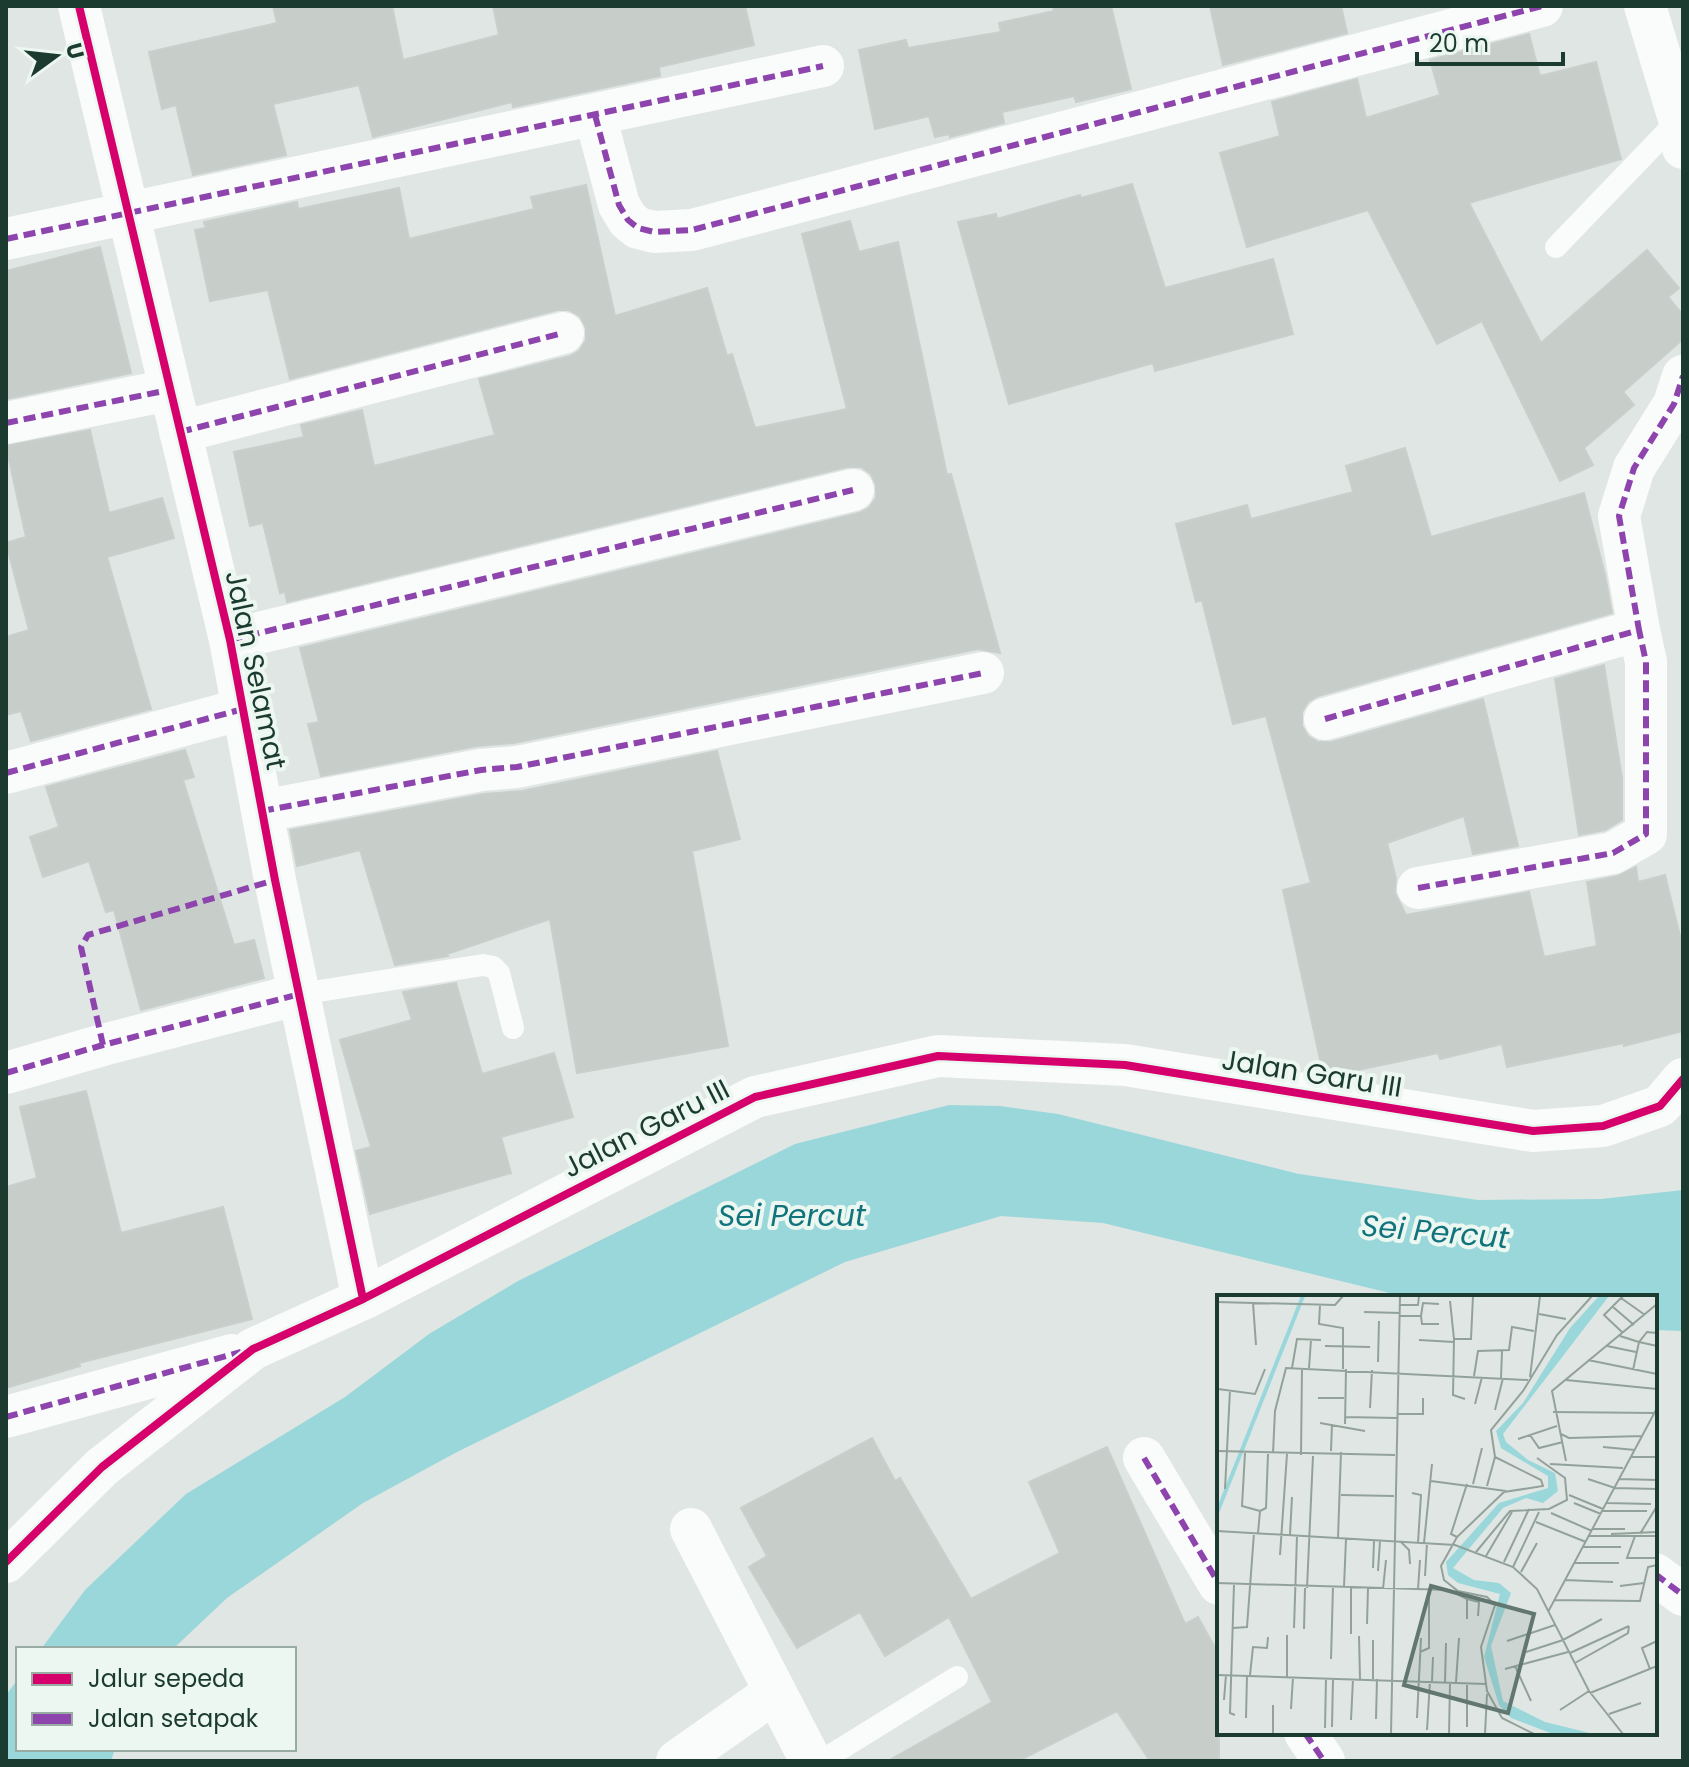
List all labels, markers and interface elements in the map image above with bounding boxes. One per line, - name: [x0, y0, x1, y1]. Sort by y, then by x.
- north arrow: [16, 16, 96, 96]
- scale bar: [1417, 16, 1563, 66]
- text: 20 m: [1429, 27, 1489, 60]
- text: U: [58, 39, 92, 62]
- street label: Jalan Selamat: [215, 567, 296, 773]
- street label: Jalan Garu III: [1219, 1040, 1405, 1107]
- street label: Jalan Garu III: [556, 1070, 736, 1187]
- water label: Sei Percut: [718, 1194, 867, 1237]
- water label: Sei Percut: [1360, 1204, 1512, 1259]
- inset map: [1217, 1295, 1657, 1735]
- legend: [16, 1647, 296, 1751]
- text: Jalur sepeda: [88, 1662, 245, 1695]
- text: Jalan setapak: [88, 1702, 259, 1735]

